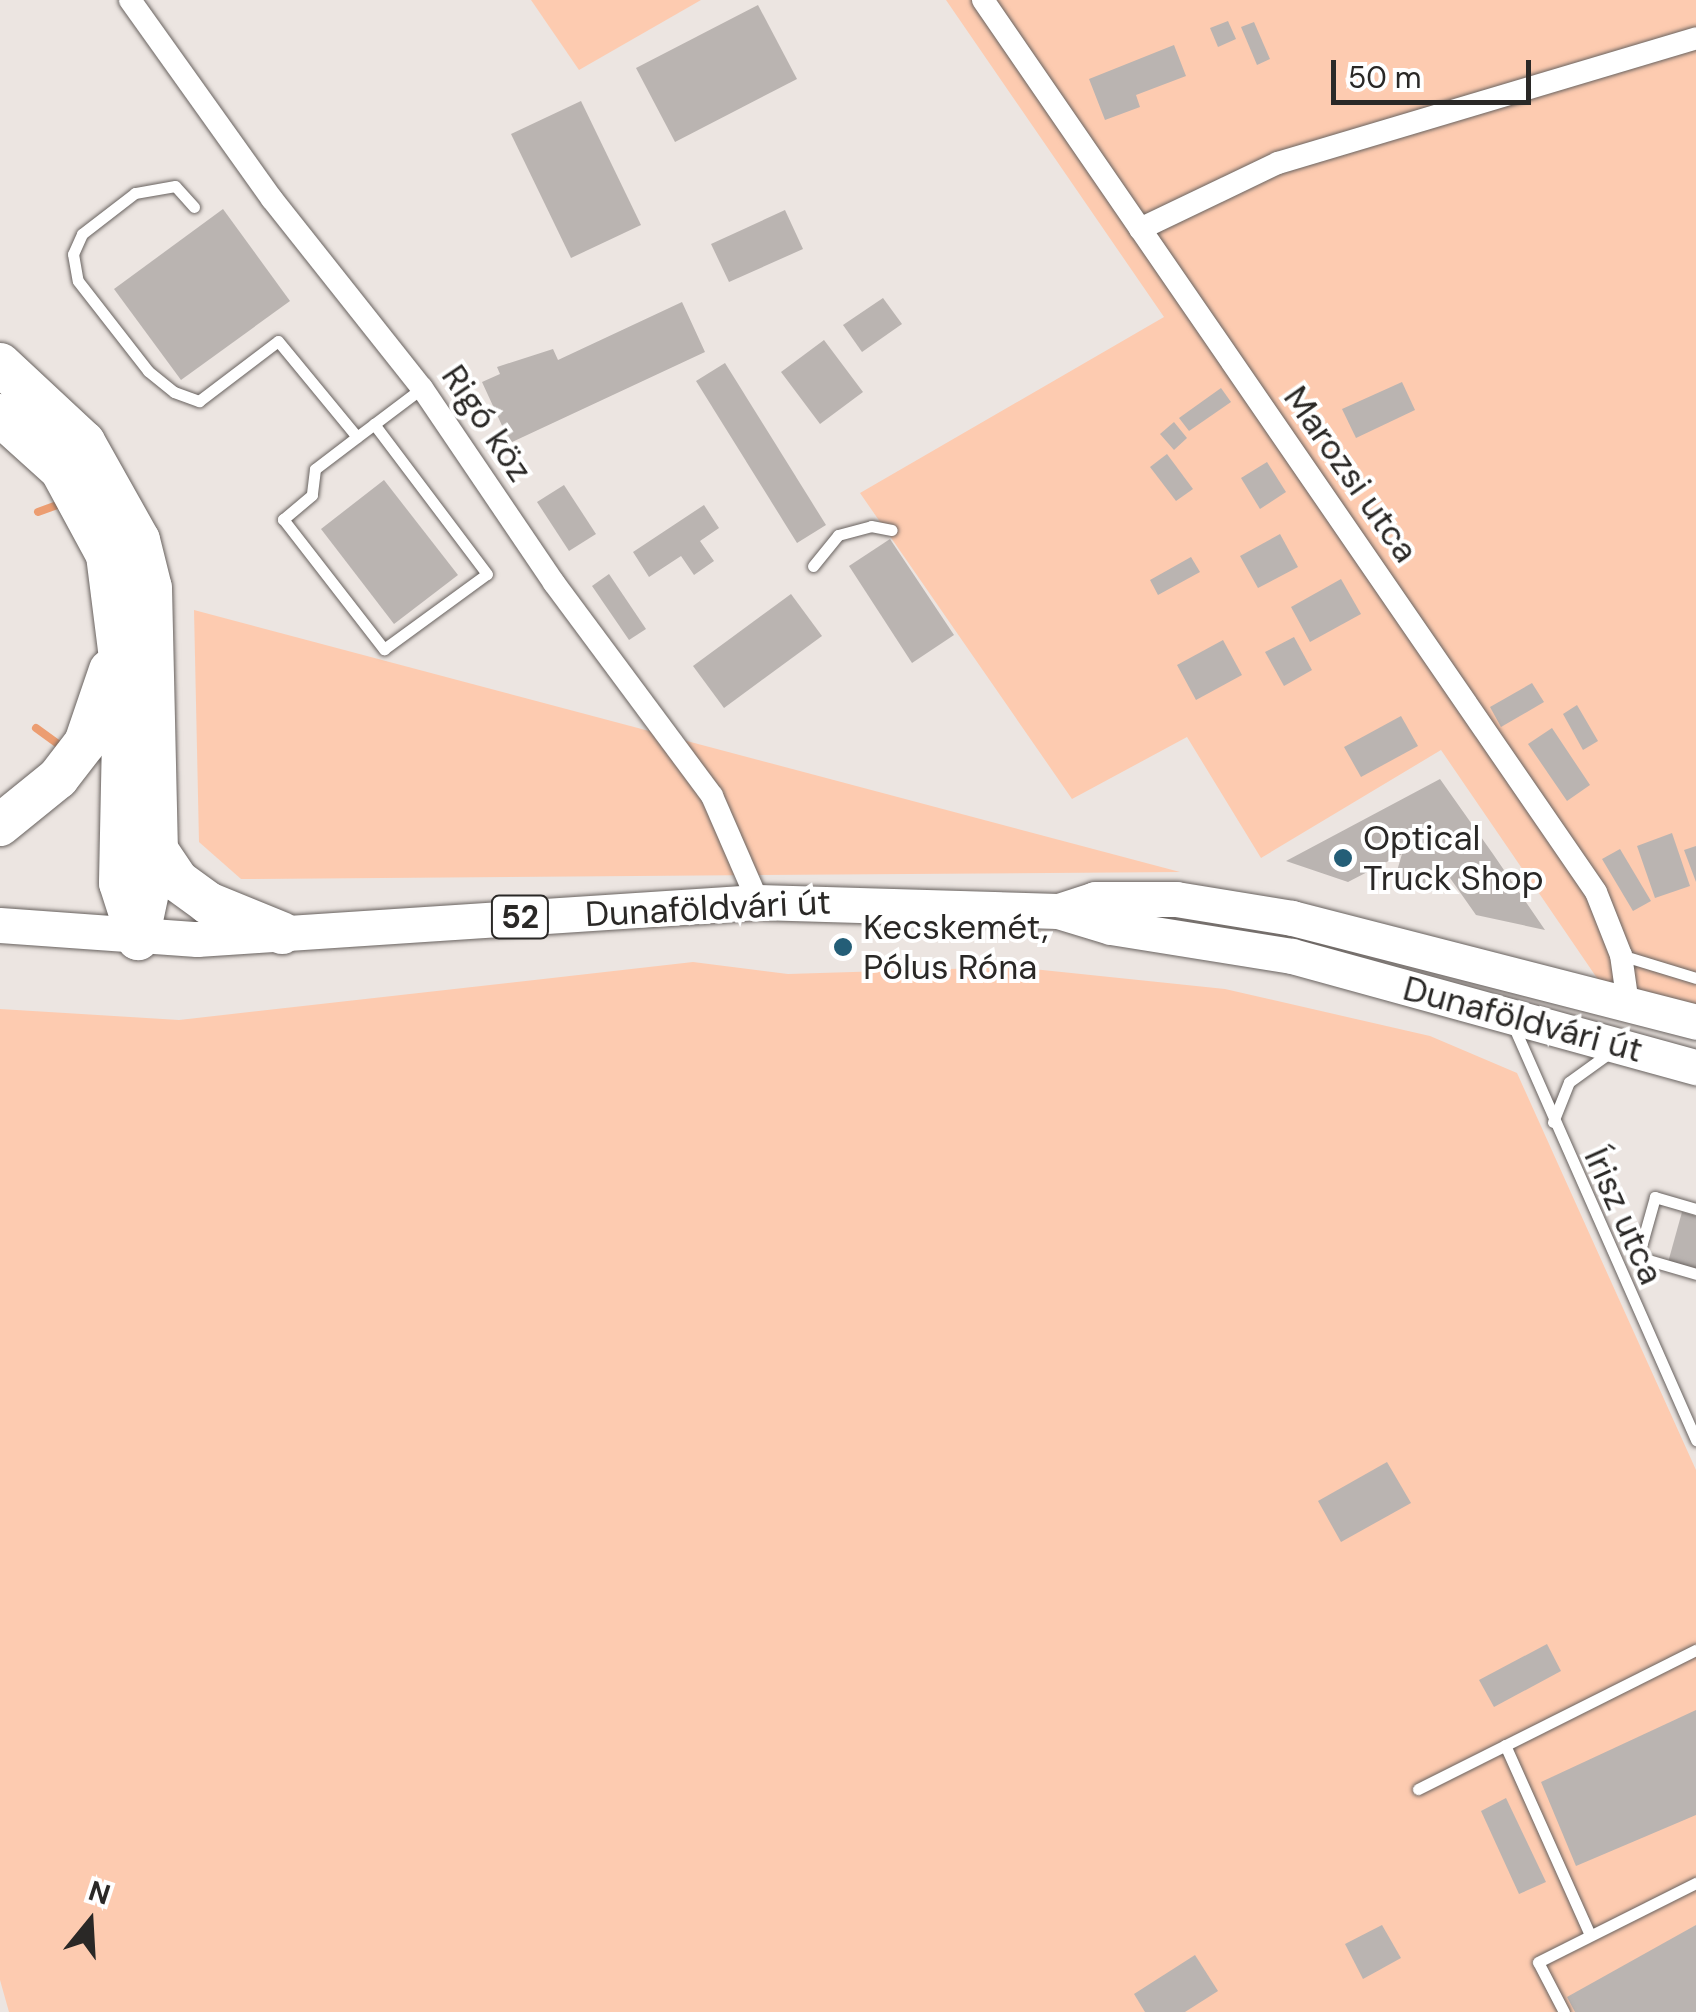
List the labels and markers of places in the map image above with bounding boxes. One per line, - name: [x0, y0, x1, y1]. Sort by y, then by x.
- place label: Optical Truck Shop: [1363, 817, 1544, 899]
- marker: Optical Truck Shop: [1332, 847, 1354, 869]
- place label: Kecskemét, Pólus Róna: [863, 906, 1048, 988]
- marker: Kecskemét, Pólus Róna: [832, 936, 854, 958]

